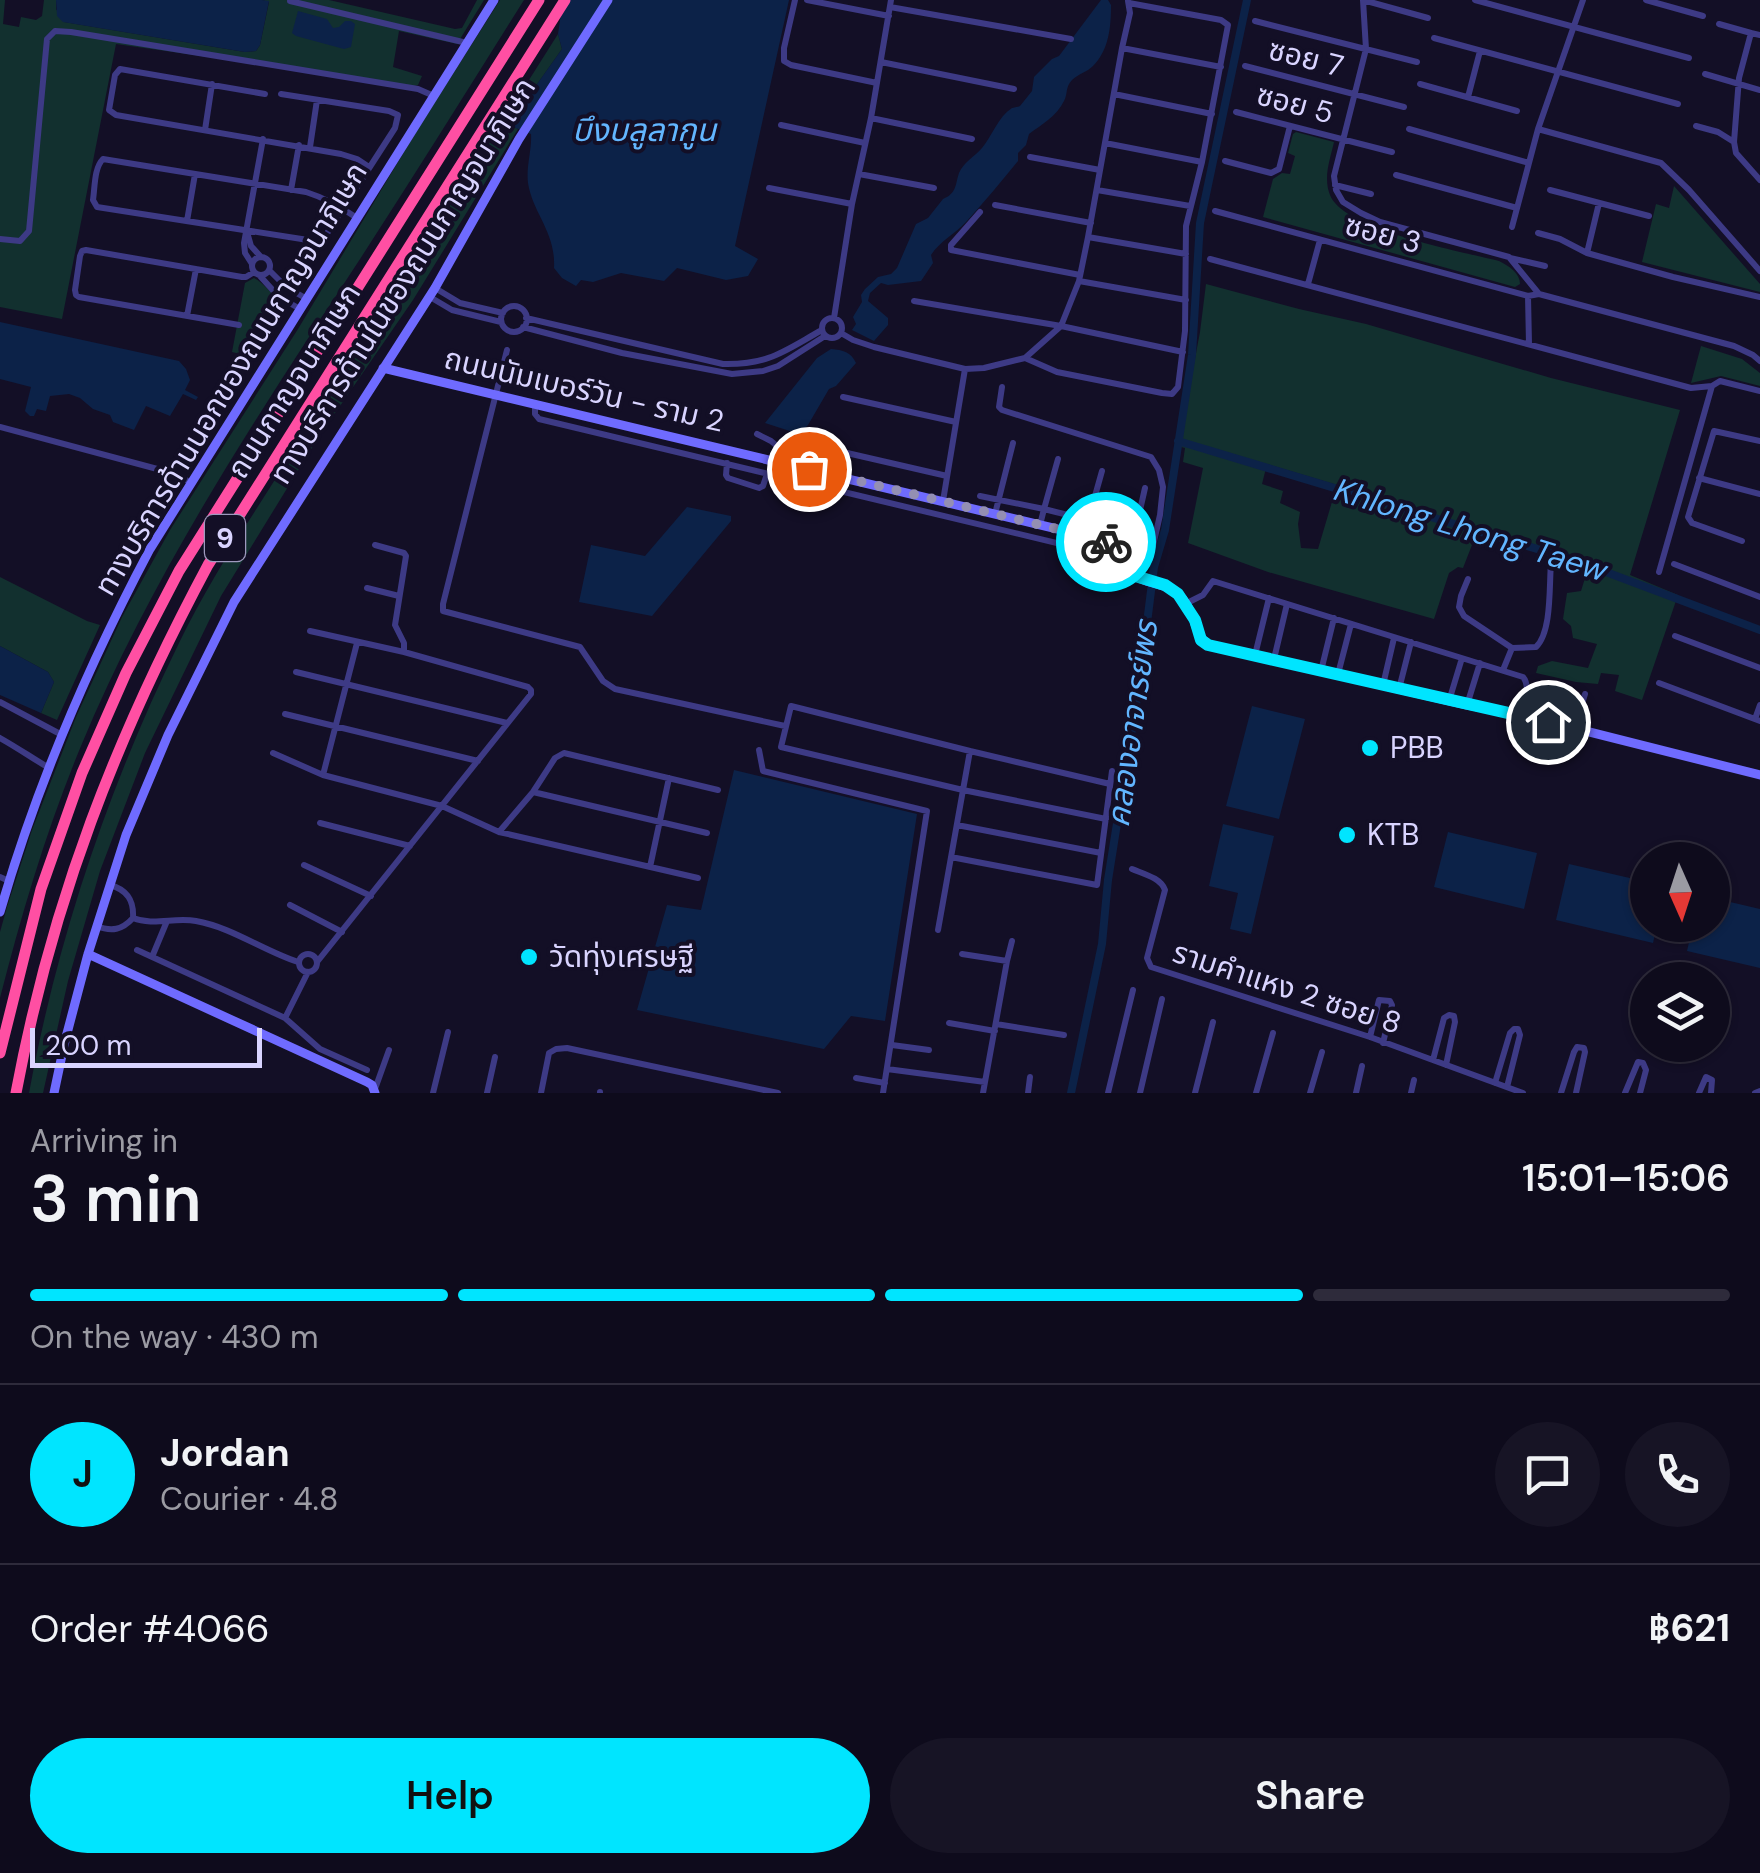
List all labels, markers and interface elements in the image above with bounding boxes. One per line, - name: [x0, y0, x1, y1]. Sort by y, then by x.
- street label: ซอย 7: [1265, 29, 1348, 86]
- street label: ทางบริการด้านในของถนนกาญจนาภิเษก: [263, 71, 543, 491]
- street label: ซอย 5: [1252, 75, 1338, 132]
- water label: บึงบลูลากูน: [572, 109, 718, 151]
- street label: ทางบริการด้านนอกของถนนกาญจนาภิเษก: [85, 155, 376, 603]
- street label: ซอย 3: [1341, 205, 1426, 262]
- street label: ถนนกาญจนาภิเษก: [220, 277, 368, 485]
- street label: ถนนนัมเบอร์วัน - ราม 2: [440, 338, 728, 441]
- pin: [767, 427, 852, 512]
- icon: bag: [782, 442, 837, 497]
- water label: Khlong Lhong Taew: [1329, 468, 1614, 592]
- courier: [1056, 492, 1156, 592]
- road number: 9: [205, 515, 245, 561]
- icon: bike: [1079, 515, 1134, 570]
- water label: คลองอาจารย์พร: [1097, 616, 1168, 830]
- pin: [1506, 680, 1591, 765]
- icon: home: [1521, 695, 1576, 750]
- place label: PBB: [1390, 728, 1444, 767]
- marker: PBB: [1359, 737, 1381, 759]
- place label: KTB: [1367, 815, 1419, 854]
- marker: KTB: [1336, 824, 1358, 846]
- north arrow: [1630, 842, 1730, 942]
- map controls: [1630, 842, 1730, 1062]
- street label: รามคำแหง 2 ซอย 8: [1168, 932, 1406, 1043]
- place label: วัดทุ่งเศรษฐี: [549, 937, 694, 976]
- marker: วัดทุ่งเศรษฐี: [518, 946, 540, 968]
- button: layers: [1630, 962, 1730, 1062]
- scale bar: [30, 1023, 262, 1068]
- text: 200 m: [45, 1027, 132, 1064]
- text: Arriving in: [30, 1120, 178, 1162]
- text: 15:01–15:06: [1522, 1153, 1730, 1203]
- text: 3 min: [30, 1157, 201, 1241]
- text: On the way · 430 m: [30, 1316, 318, 1358]
- button: chat: [1495, 1422, 1600, 1527]
- button: phone: [1625, 1422, 1730, 1527]
- text: Jordan: [160, 1428, 290, 1478]
- text: J: [72, 1449, 93, 1499]
- text: Courier · 4.8: [160, 1478, 338, 1520]
- text: ฿621: [1648, 1603, 1730, 1653]
- text: Order #4066: [30, 1604, 270, 1654]
- button: Help: [30, 1738, 870, 1853]
- button: Share: [890, 1738, 1730, 1853]

